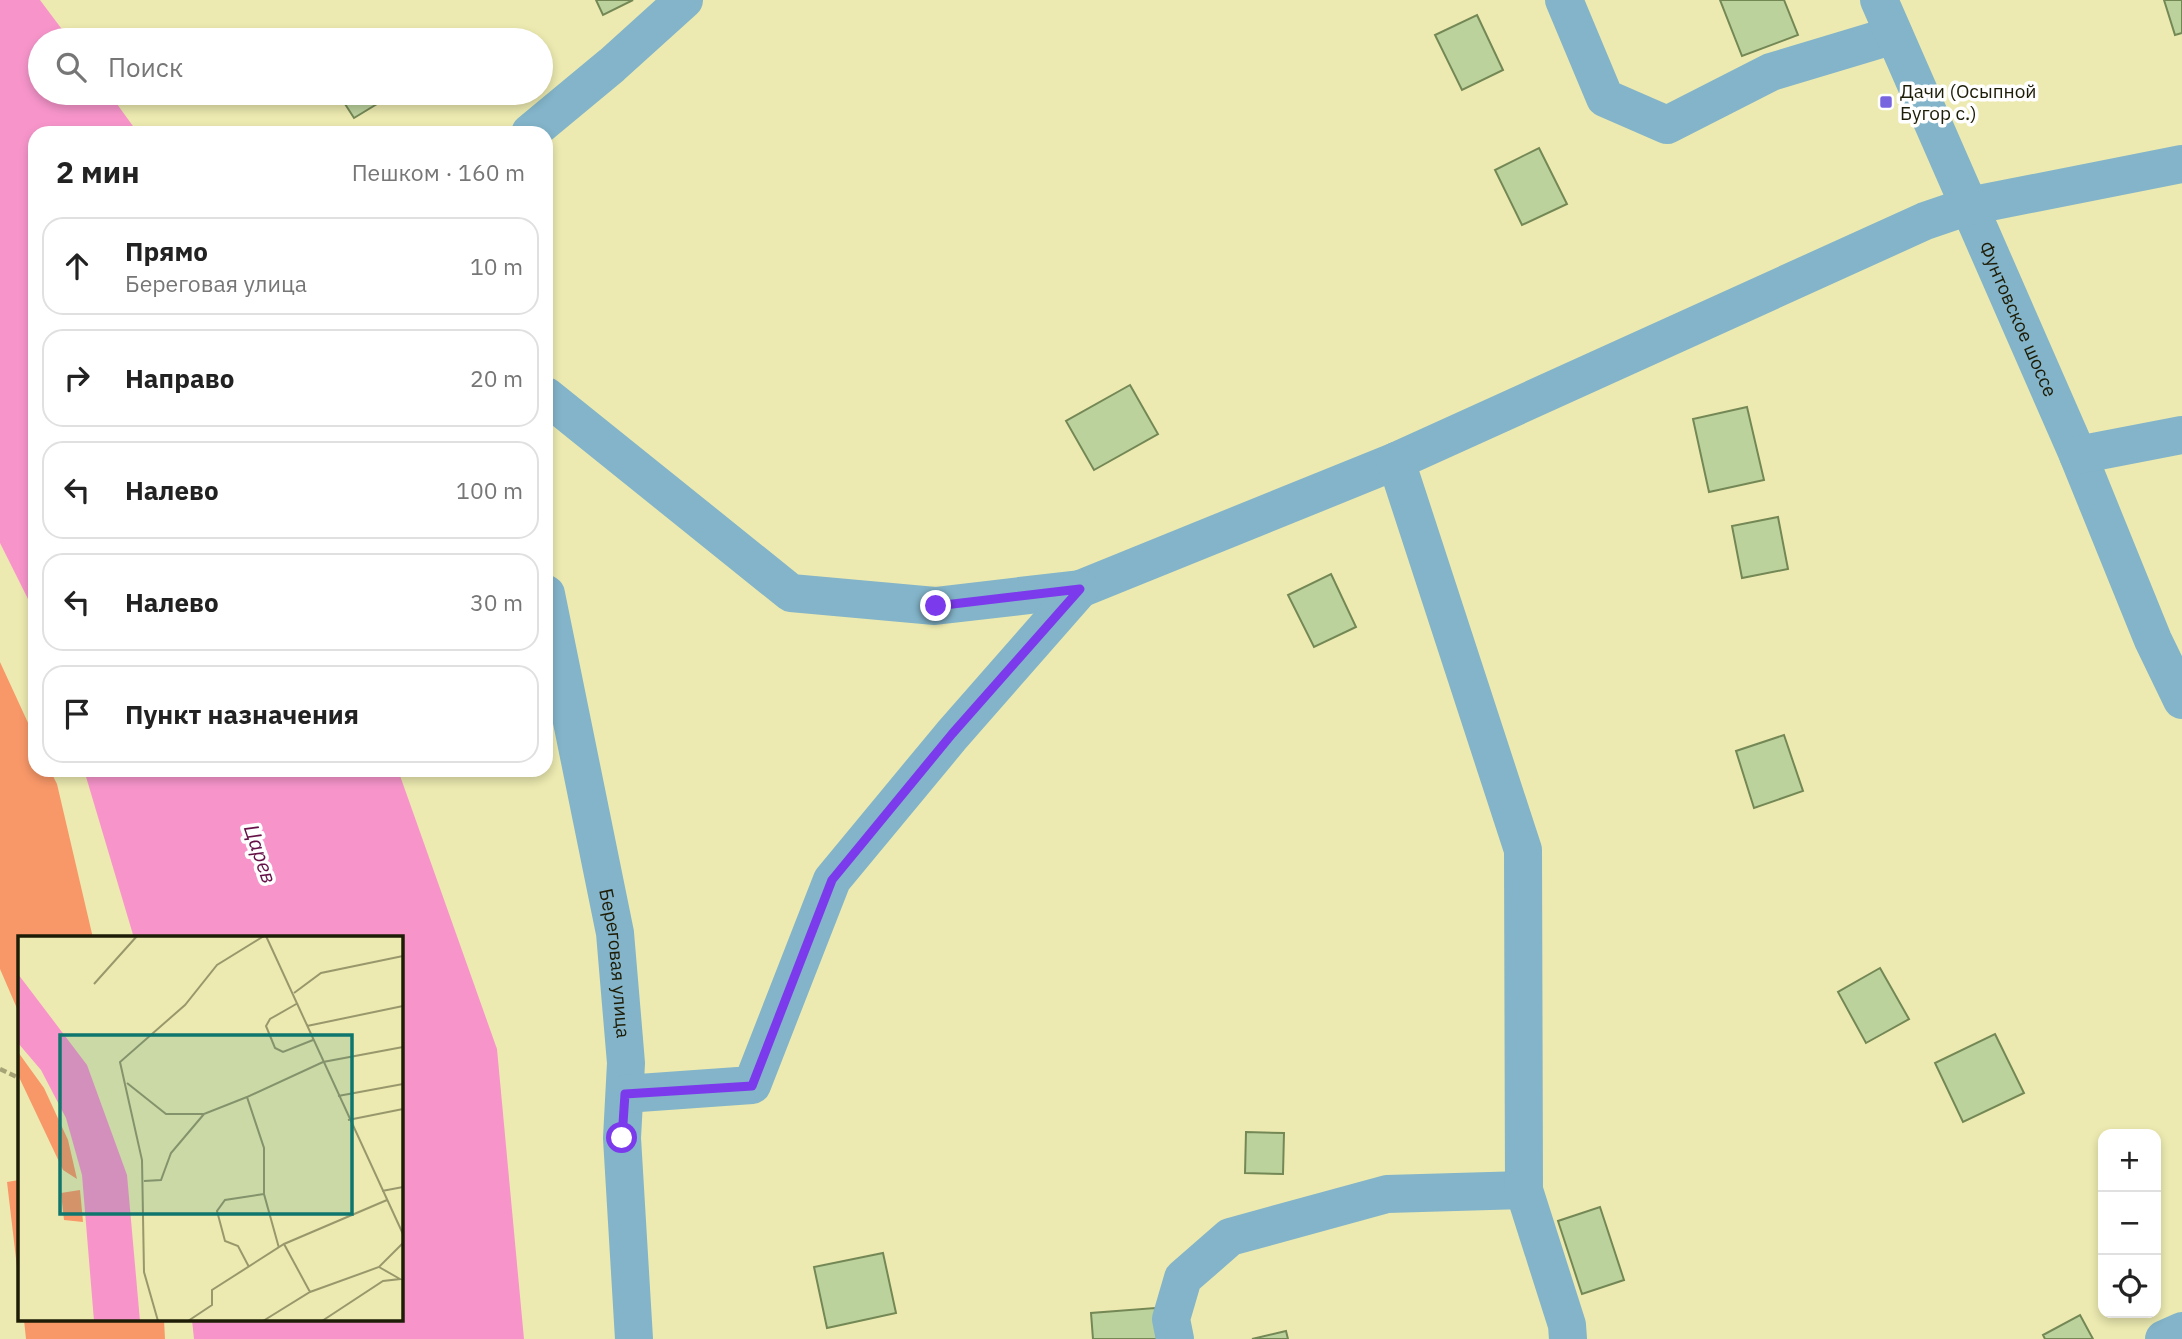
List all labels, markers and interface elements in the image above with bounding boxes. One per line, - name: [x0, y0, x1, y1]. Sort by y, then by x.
- search box: [28, 28, 553, 105]
- icon: search: [52, 48, 90, 86]
- text: Поиск: [108, 50, 183, 84]
- place label: Дачи (Осыпной Бугор с.): [1900, 79, 2037, 125]
- marker: Дачи (Осыпной Бугор с.): [1878, 94, 1894, 110]
- text: 2 мин: [56, 152, 140, 191]
- text: Пешком · 160 m: [352, 157, 525, 187]
- text: Прямо: [125, 234, 208, 268]
- street label: Фунтовское шоссе: [1974, 237, 2063, 400]
- icon: ahead: [58, 247, 96, 285]
- text: 10 m: [470, 251, 523, 281]
- text: Береговая улица: [125, 268, 307, 298]
- icon: right: [58, 359, 96, 397]
- text: Направо: [125, 361, 234, 395]
- text: 20 m: [470, 363, 523, 393]
- icon: left: [58, 471, 96, 509]
- text: Налево: [125, 473, 219, 507]
- text: 100 m: [456, 475, 523, 505]
- icon: left: [58, 583, 96, 621]
- text: Налево: [125, 585, 219, 619]
- text: 30 m: [470, 587, 523, 617]
- route end: [920, 590, 951, 621]
- icon: arrive: [58, 695, 96, 733]
- text: Пункт назначения: [125, 697, 359, 731]
- water label: Царев: [238, 820, 284, 887]
- street label: Береговая улица: [594, 886, 636, 1039]
- inset map: [18, 936, 402, 1322]
- route start: [606, 1122, 637, 1153]
- map controls: [2098, 1129, 2161, 1318]
- button: +: [2098, 1129, 2161, 1192]
- button: −: [2098, 1192, 2161, 1255]
- button: locate: [2098, 1255, 2161, 1318]

